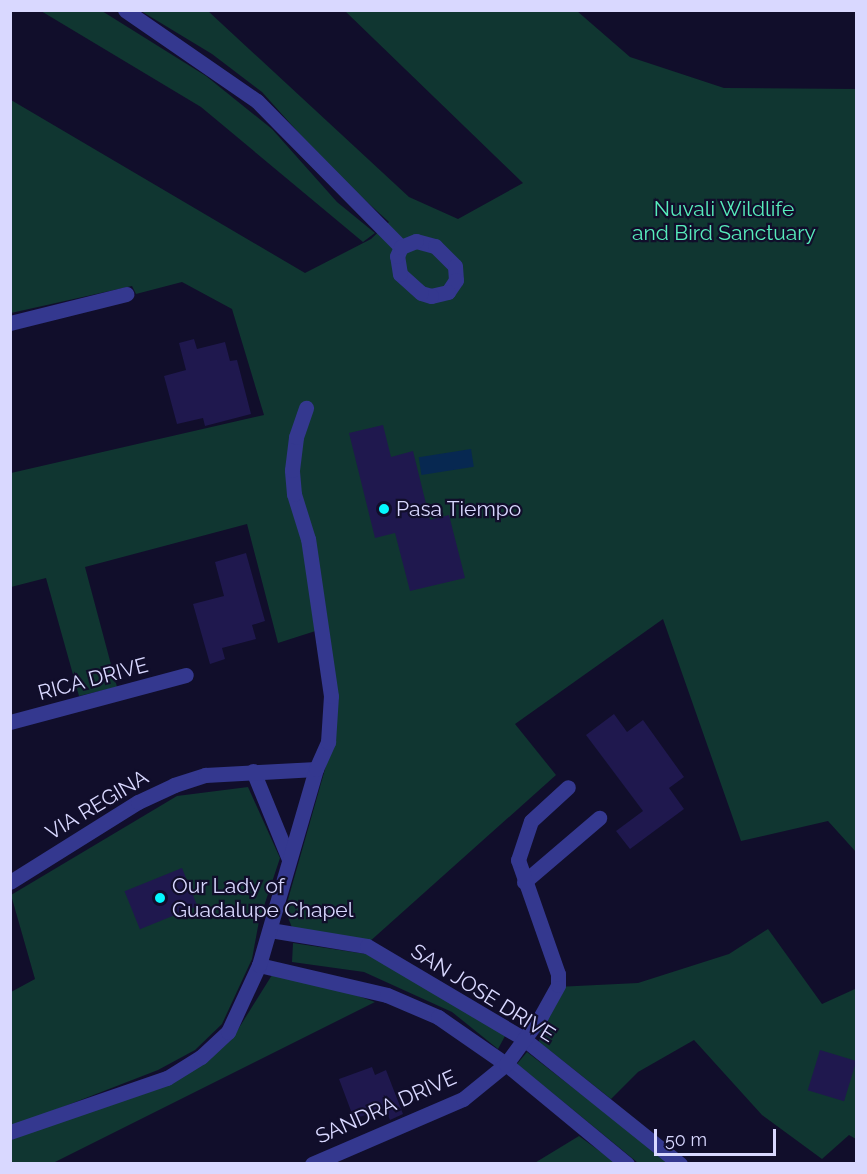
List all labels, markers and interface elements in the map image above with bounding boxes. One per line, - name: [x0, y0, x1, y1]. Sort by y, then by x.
- park label: Nuvali Wildlife and Bird Sanctuary: [632, 196, 816, 246]
- place label: Pasa Tiempo: [396, 496, 522, 522]
- marker: Pasa Tiempo: [377, 502, 391, 516]
- street label: RICA DRIVE: [35, 652, 151, 706]
- street label: VIA REGINA: [41, 764, 153, 846]
- place label: Our Lady of Guadalupe Chapel: [172, 873, 353, 923]
- marker: Our Lady of Guadalupe Chapel: [153, 891, 167, 905]
- street label: SAN JOSE DRIVE: [406, 938, 560, 1048]
- street label: SANDRA DRIVE: [311, 1065, 461, 1149]
- scale bar: [657, 1117, 778, 1155]
- text: 50 m: [665, 1129, 707, 1150]

